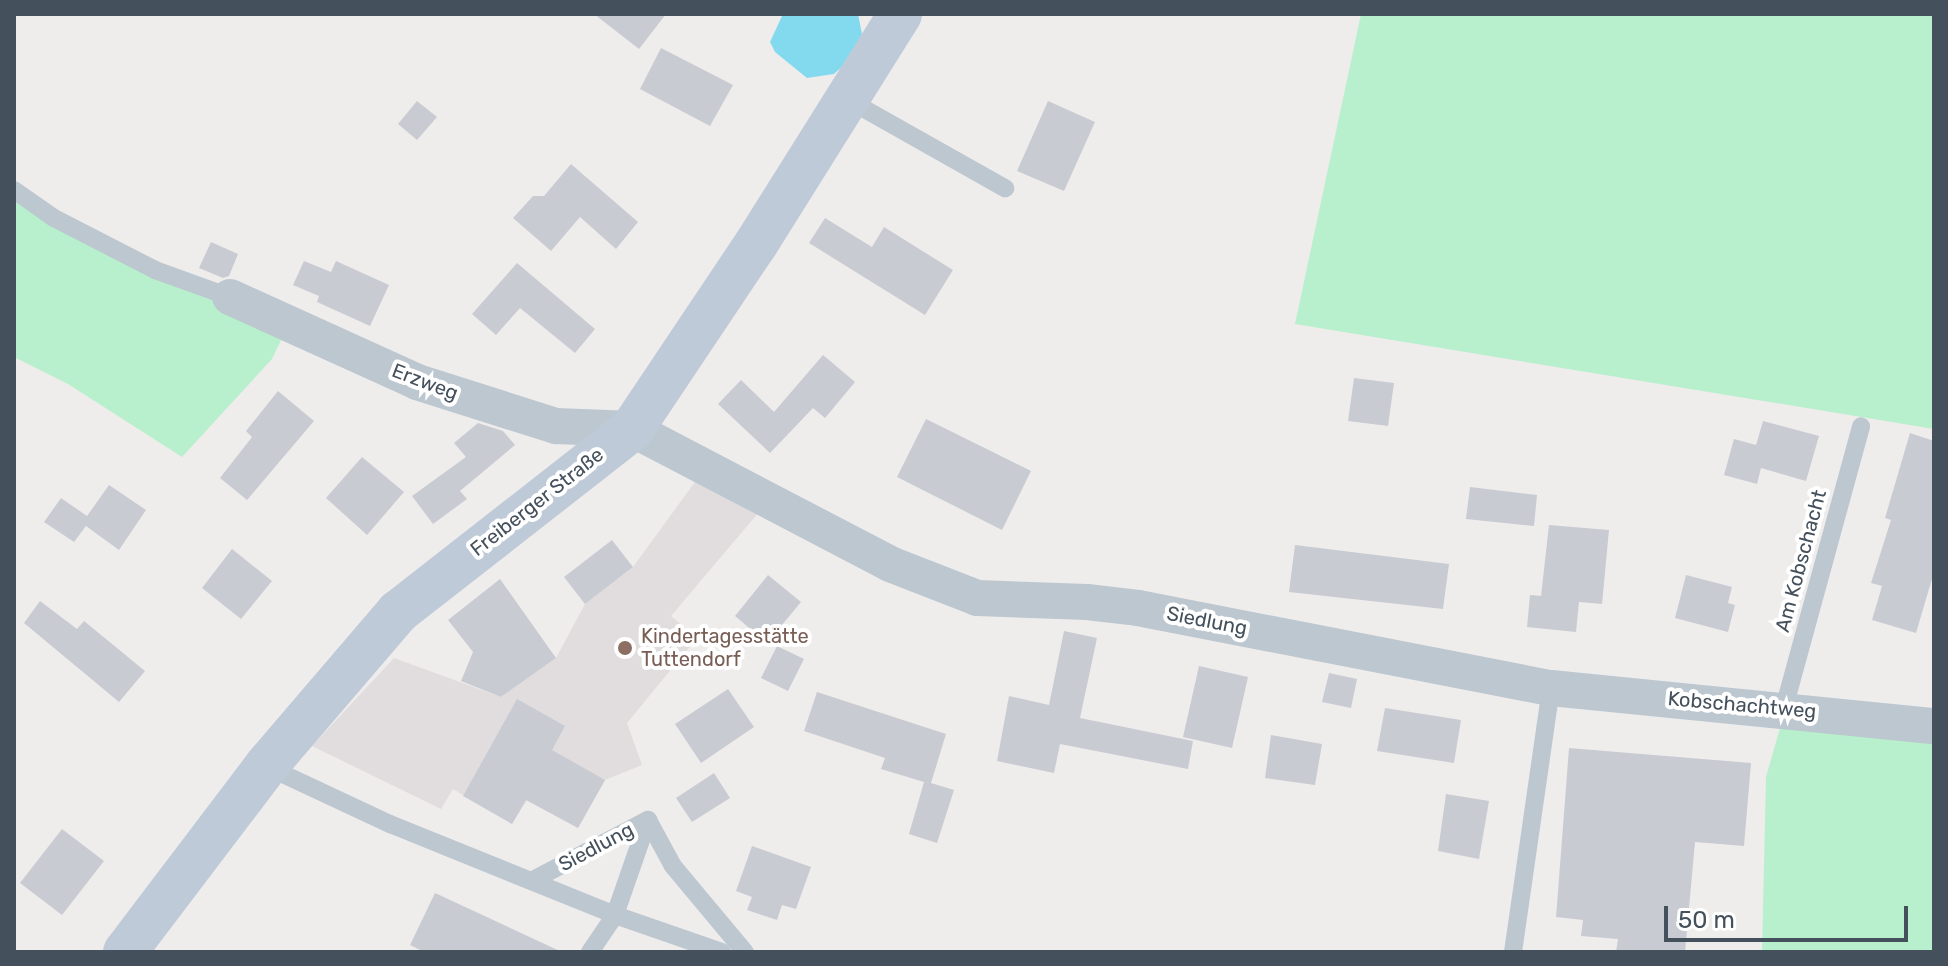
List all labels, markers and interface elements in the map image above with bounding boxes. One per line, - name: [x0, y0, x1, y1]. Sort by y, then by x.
- street label: Erzweg: [389, 358, 461, 406]
- street label: Freiberger Straße: [466, 442, 608, 562]
- street label: Am Kobschacht: [1770, 487, 1832, 635]
- street label: Siedlung: [1165, 601, 1249, 641]
- place label: Kindertagesstätte Tuttendorf: [641, 624, 809, 671]
- marker: Kindertagesstätte Tuttendorf: [616, 639, 634, 657]
- street label: Kobschachtweg: [1667, 687, 1817, 723]
- street label: Siedlung: [554, 817, 638, 877]
- scale bar: [1668, 890, 1912, 940]
- text: 50 m: [1678, 906, 1735, 934]

